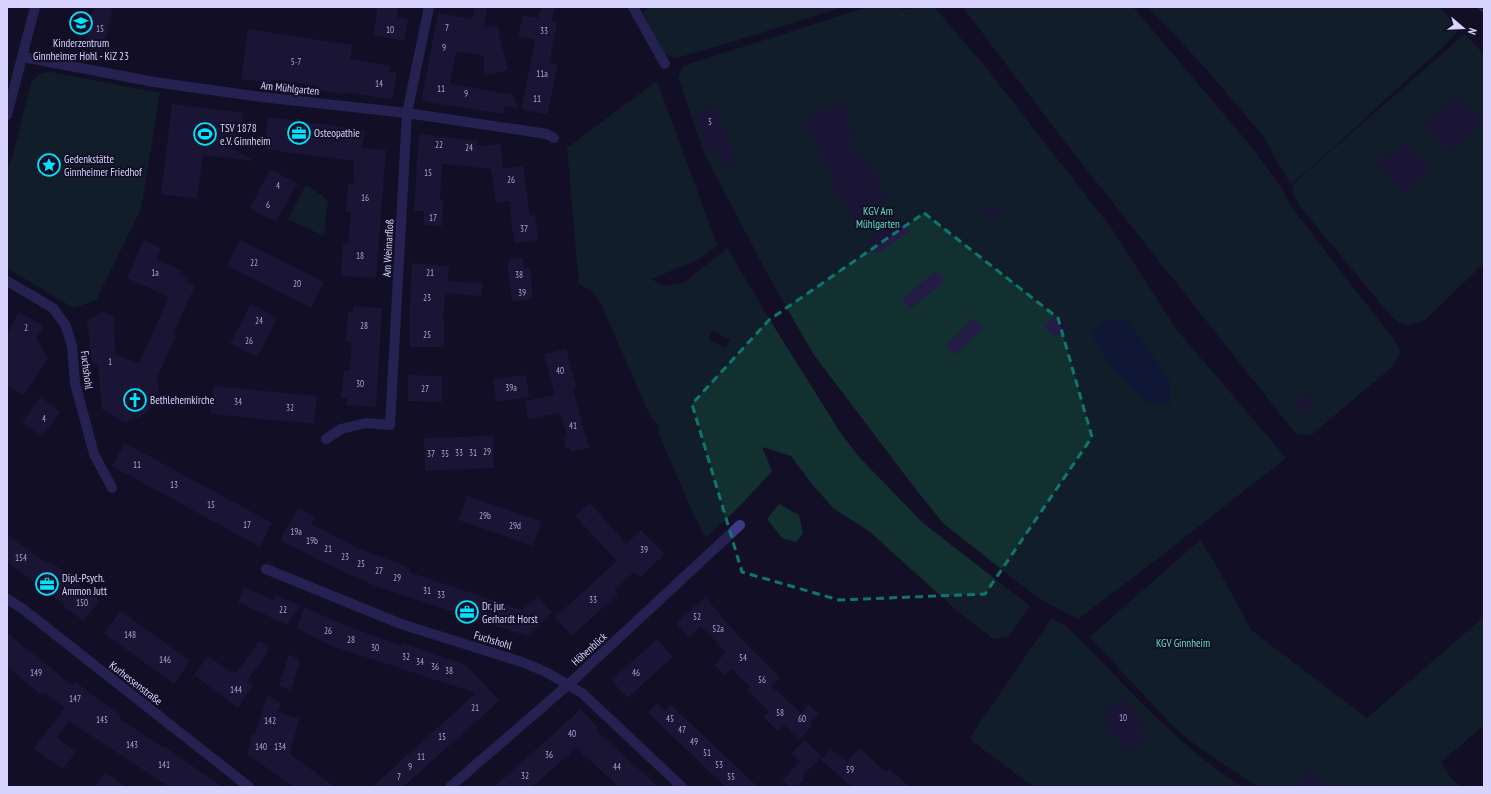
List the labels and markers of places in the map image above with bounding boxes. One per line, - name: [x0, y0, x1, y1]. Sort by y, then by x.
- school or university icon: Kinderzentrum Ginnheimer Hohl - KiZ 23: [68, 10, 94, 36]
- place label: Kinderzentrum Ginnheimer Hohl - KiZ 23: [33, 36, 129, 63]
- office icon: Osteopathie: [286, 120, 312, 146]
- sports icon: TSV 1878 e.V. Ginnheim: [192, 121, 218, 147]
- place label: TSV 1878 e.V. Ginnheim: [220, 121, 271, 148]
- place label: Osteopathie: [314, 126, 360, 140]
- place icon: Gedenkstätte Ginnheimer Friedhof: [36, 152, 62, 178]
- place label: Gedenkstätte Ginnheimer Friedhof: [64, 152, 143, 179]
- church icon: Bethlehemkirche: [122, 387, 148, 413]
- place label: Bethlehemkirche: [150, 393, 215, 407]
- office icon: Dipl.-Psych. Ammon Jutt: [34, 571, 60, 597]
- place label: Dipl.-Psych. Ammon Jutt: [62, 571, 107, 598]
- office icon: Dr. jur. Gerhardt Horst: [454, 599, 480, 625]
- place label: Dr. jur. Gerhardt Horst: [482, 599, 538, 626]

